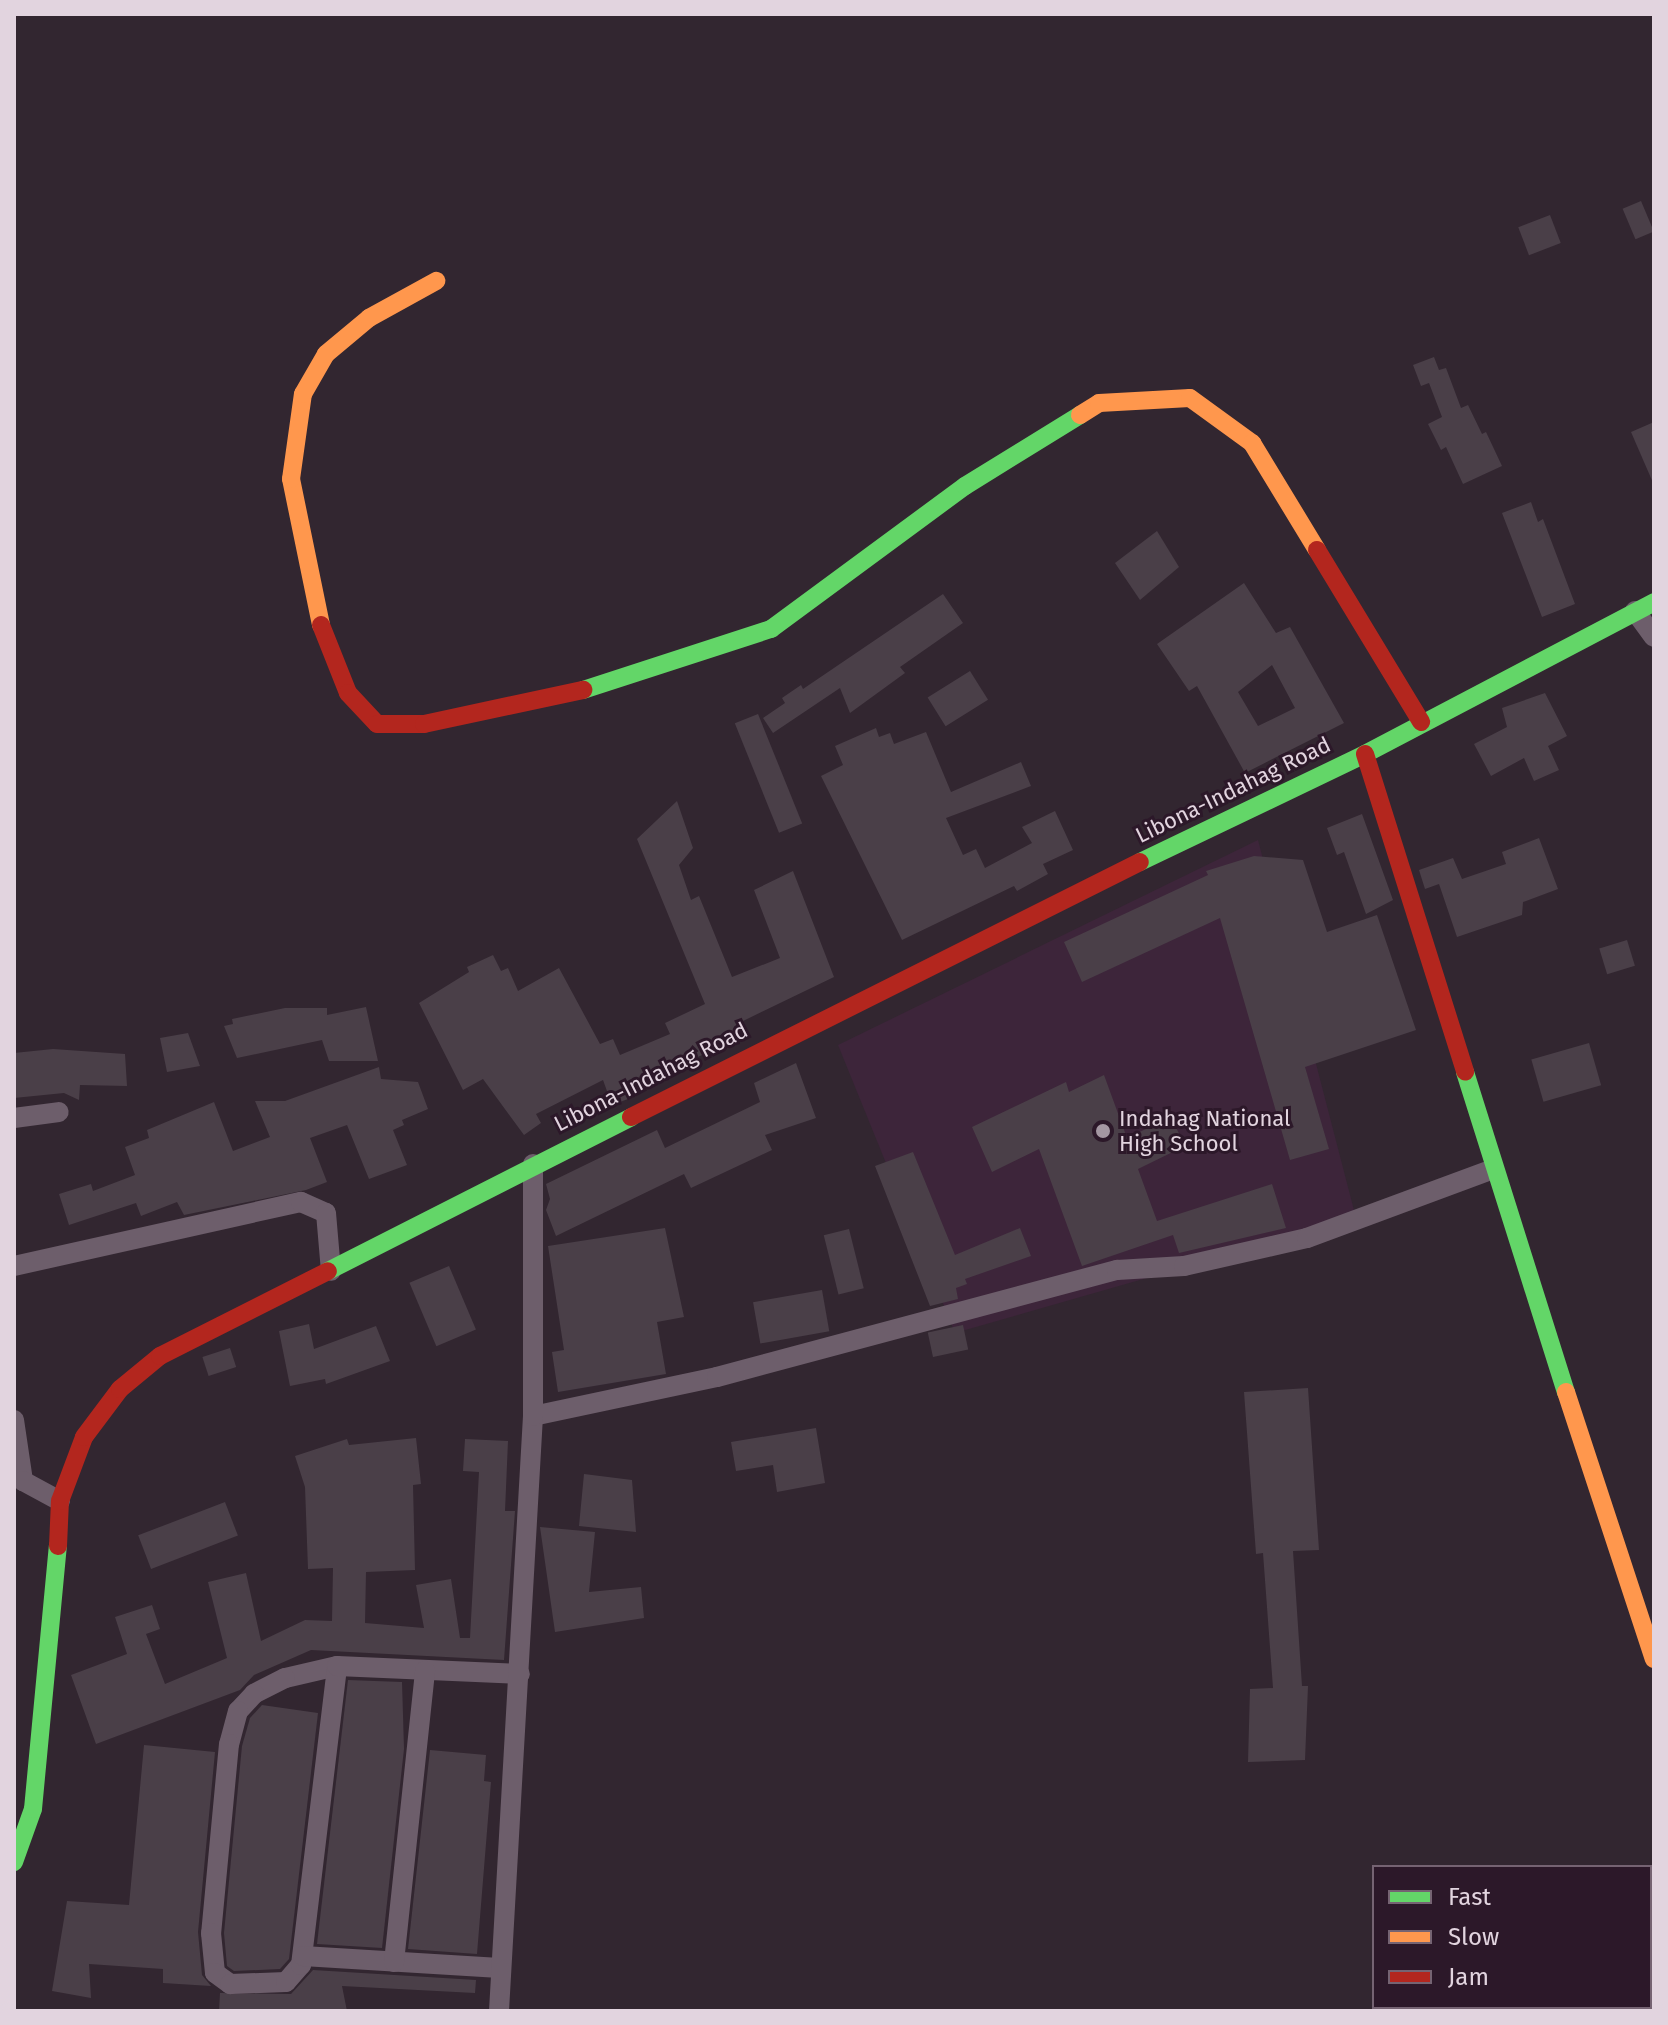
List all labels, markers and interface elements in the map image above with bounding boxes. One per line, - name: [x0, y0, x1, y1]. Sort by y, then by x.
- street label: Libona-Indahag Road: [1131, 731, 1335, 849]
- street label: Libona-Indahag Road: [550, 1017, 752, 1137]
- place label: Indahag National High School: [1119, 1105, 1290, 1156]
- marker: Indahag National High School: [1094, 1122, 1112, 1140]
- legend: [1372, 1865, 1652, 2009]
- text: Fast: [1448, 1883, 1491, 1911]
- text: Slow: [1448, 1923, 1499, 1951]
- text: Jam: [1448, 1963, 1489, 1991]

